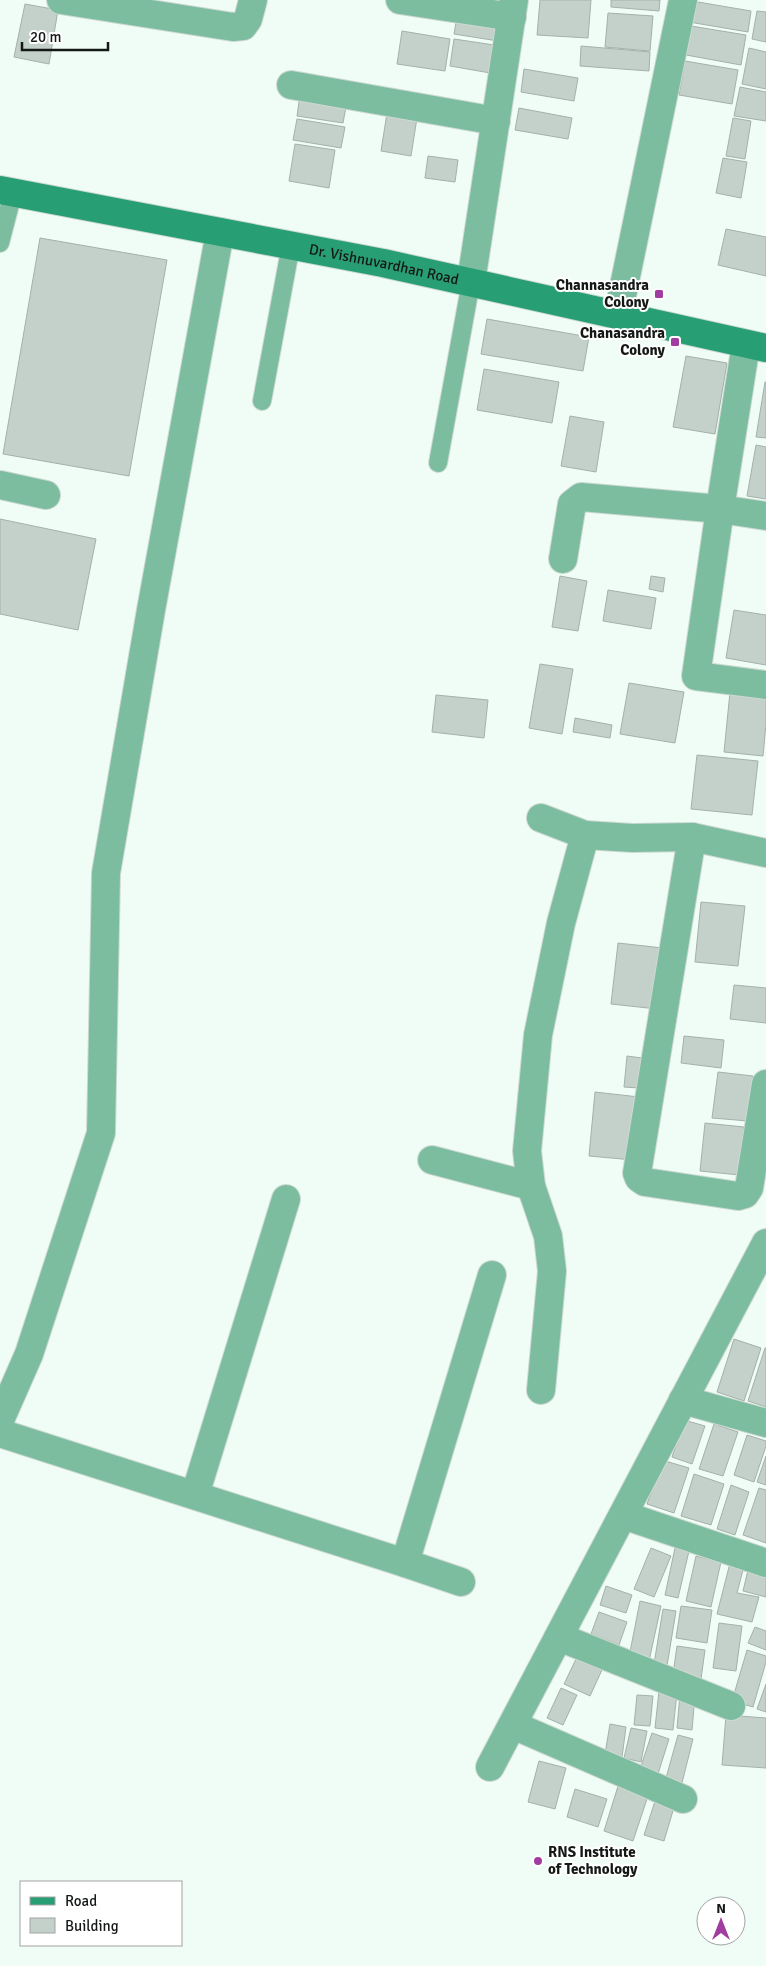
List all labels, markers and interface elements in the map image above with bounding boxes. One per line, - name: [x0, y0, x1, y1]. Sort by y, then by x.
- scale bar: [22, 20, 109, 52]
- text: 20 m: [30, 28, 61, 46]
- street label: Dr. Vishnuvardhan Road: [307, 240, 461, 289]
- place label: Channasandra Colony: [556, 276, 650, 311]
- marker: Channasandra Colony: [653, 288, 665, 300]
- place label: Chanasandra Colony: [580, 324, 666, 359]
- marker: Chanasandra Colony: [669, 336, 681, 348]
- place label: RNS Institute of Technology: [548, 1843, 638, 1878]
- marker: RNS Institute of Technology: [532, 1855, 544, 1867]
- legend: [20, 1881, 182, 1946]
- text: Road: [65, 1892, 97, 1910]
- north arrow: [696, 1896, 746, 1946]
- text: N: [716, 1900, 726, 1917]
- text: Building: [65, 1917, 119, 1935]

